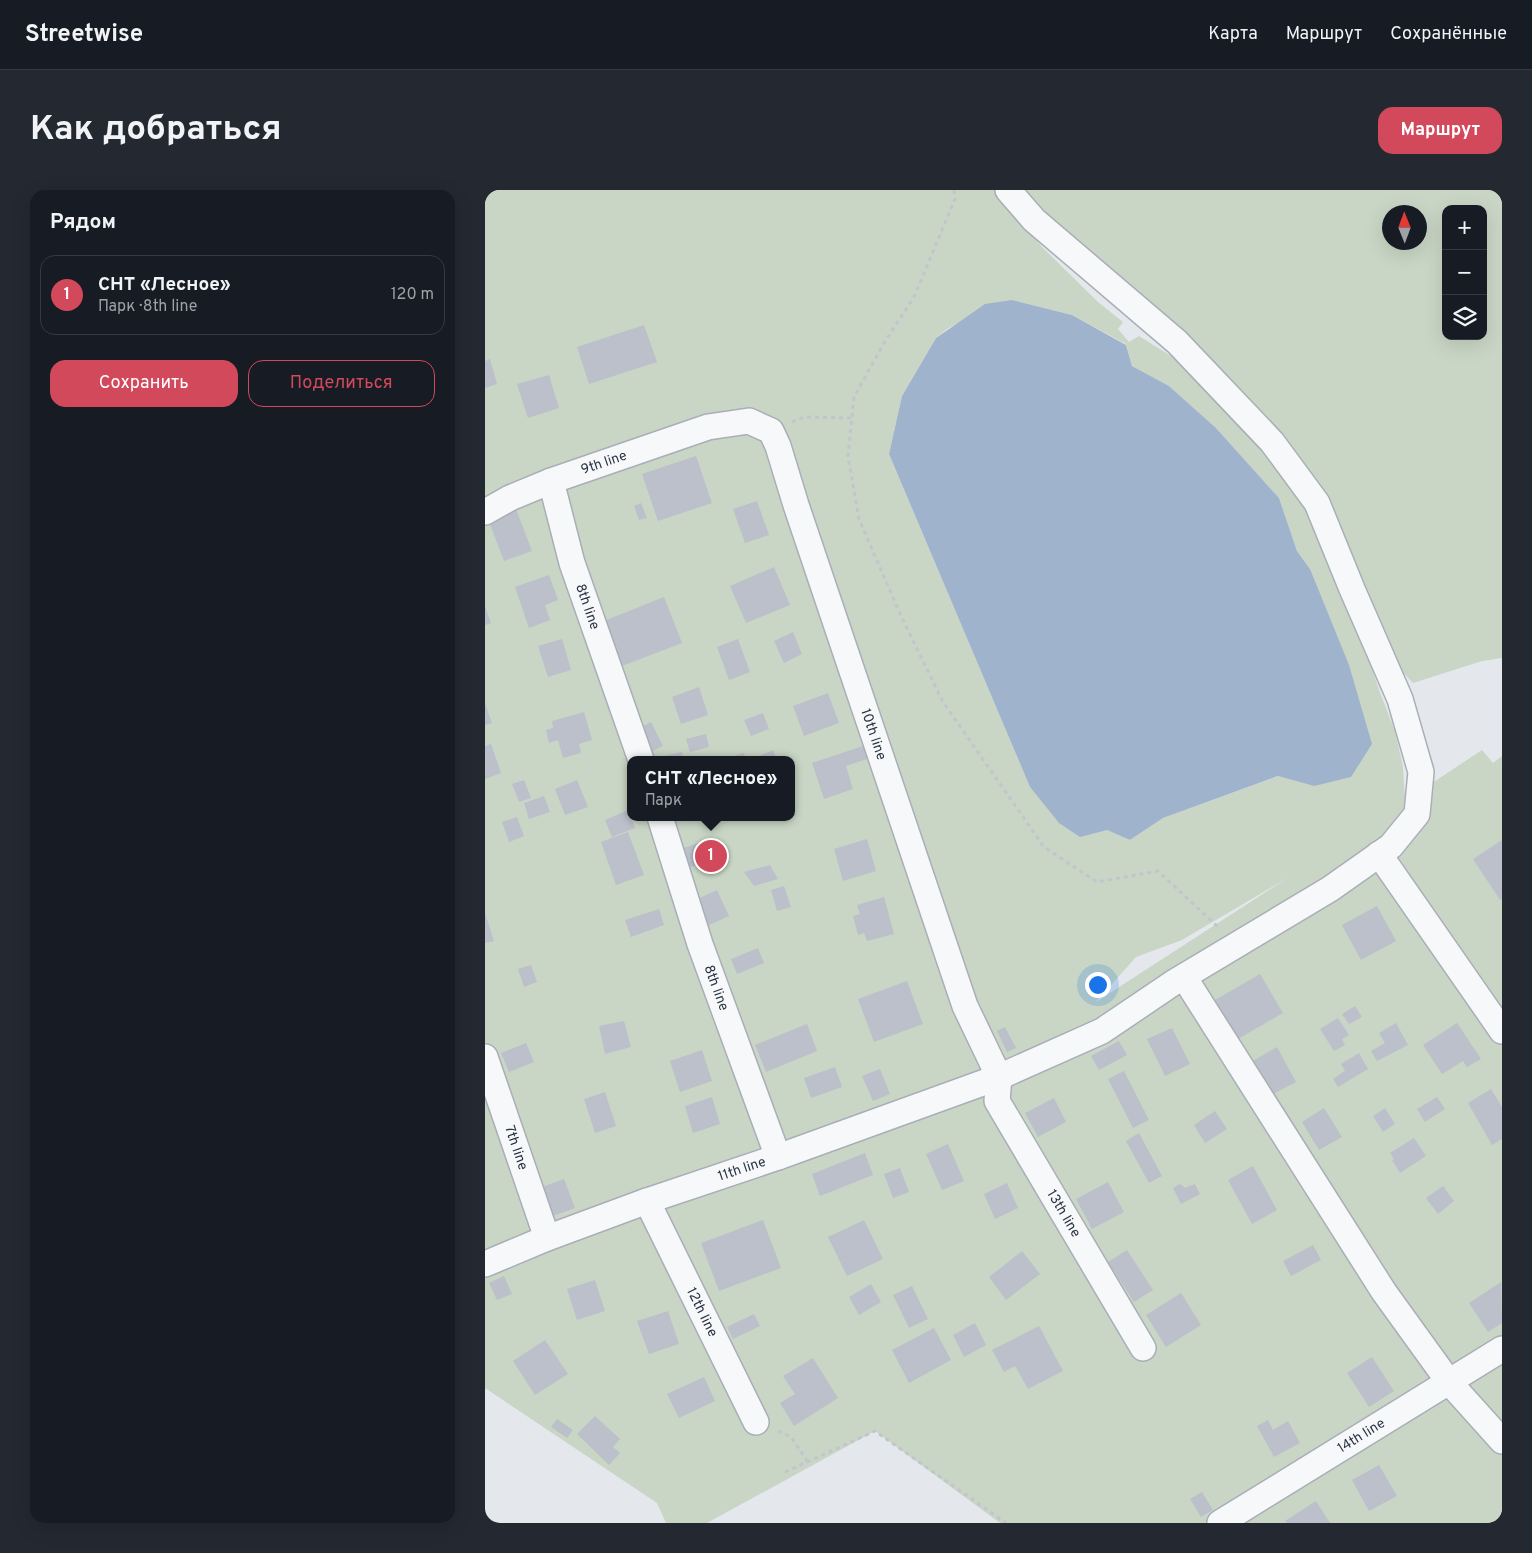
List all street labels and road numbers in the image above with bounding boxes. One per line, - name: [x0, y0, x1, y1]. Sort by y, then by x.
- street label: 9th line: [579, 447, 629, 479]
- street label: 8th line: [571, 582, 603, 632]
- street label: 10th line: [857, 706, 890, 762]
- street label: 8th line: [700, 963, 732, 1013]
- street label: 7th line: [501, 1123, 532, 1172]
- street label: 11th line: [716, 1153, 768, 1185]
- street label: 13th line: [1043, 1187, 1084, 1241]
- street label: 12th line: [683, 1285, 721, 1340]
- street label: 14th line: [1334, 1415, 1388, 1457]

